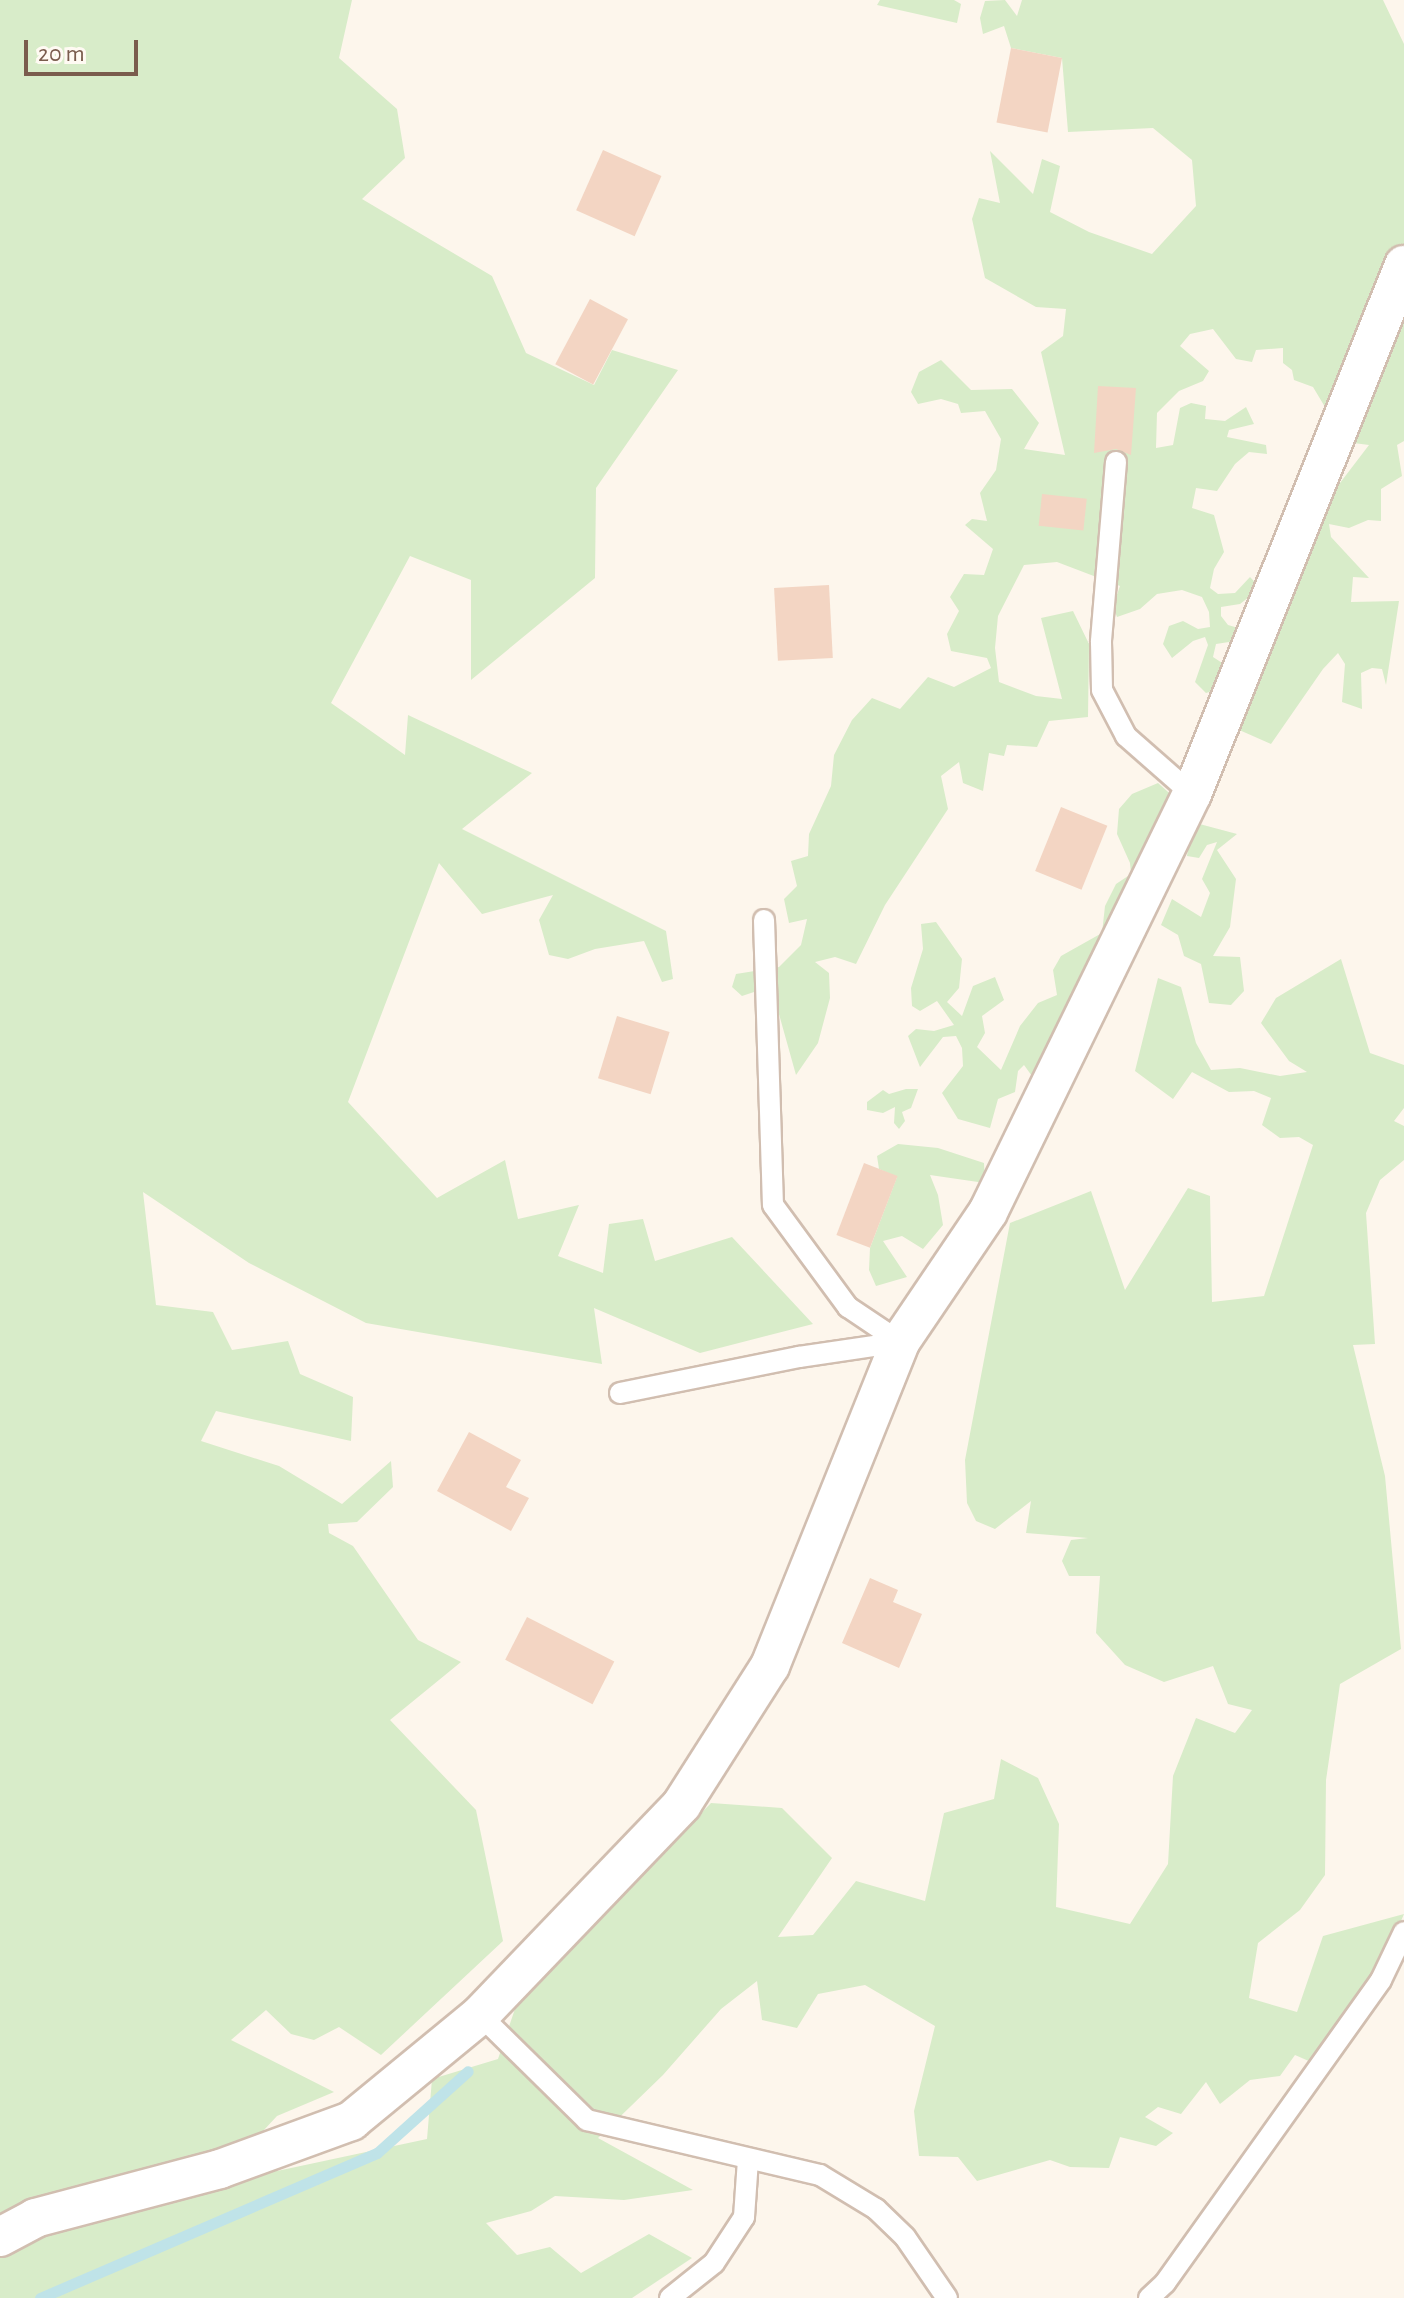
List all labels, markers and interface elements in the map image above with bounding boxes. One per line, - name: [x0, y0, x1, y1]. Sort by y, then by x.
- scale bar: [28, 24, 142, 74]
- text: 20 m: [38, 42, 85, 66]

